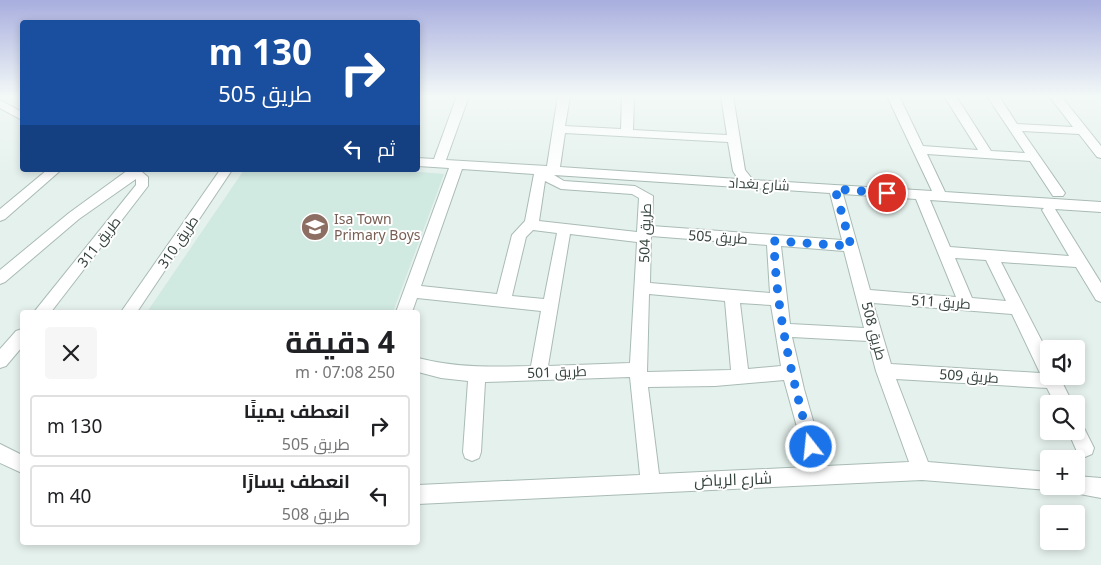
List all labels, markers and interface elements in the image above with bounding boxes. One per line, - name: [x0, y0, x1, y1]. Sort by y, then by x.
- text: 130 m: [209, 28, 312, 75]
- icon: right: [330, 40, 395, 105]
- text: طريق 505: [218, 78, 312, 108]
- icon: left: [339, 135, 367, 163]
- text: ثم: [377, 136, 395, 162]
- street label: شارع بغداد: [728, 172, 790, 195]
- pin: [866, 172, 908, 214]
- icon: arrive: [873, 179, 901, 207]
- street label: طريق 504: [634, 203, 655, 263]
- place label: Isa Town Primary Boys: [334, 209, 421, 244]
- street label: طريق 311: [73, 212, 124, 271]
- street label: طريق 310: [153, 212, 202, 272]
- school or university icon: Isa Town Primary Boys: [300, 212, 330, 242]
- street label: طريق 505: [688, 225, 748, 248]
- street label: طريق 511: [911, 290, 971, 313]
- street label: طريق 508: [858, 300, 891, 362]
- text: 4 دقيقة: [285, 321, 395, 362]
- button: close: [45, 327, 97, 379]
- map controls: [1040, 340, 1085, 550]
- button: sound: [1040, 340, 1085, 385]
- text: 250 m · 07:08: [295, 361, 395, 383]
- street label: طريق 501: [527, 361, 587, 382]
- street label: طريق 509: [939, 364, 999, 387]
- button: search: [1040, 395, 1085, 440]
- text: انعطف يمينًا: [244, 398, 350, 424]
- icon: right: [365, 412, 393, 440]
- text: 130 m: [47, 413, 102, 439]
- position arrow: [784, 420, 836, 472]
- text: طريق 505: [282, 433, 350, 455]
- button: +: [1040, 450, 1085, 495]
- street label: شارع الرياض: [694, 467, 772, 492]
- text: انعطف يسارًا: [241, 468, 350, 494]
- icon: left: [365, 482, 393, 510]
- text: 40 m: [47, 483, 91, 509]
- text: طريق 508: [282, 503, 350, 525]
- button: −: [1040, 505, 1085, 550]

